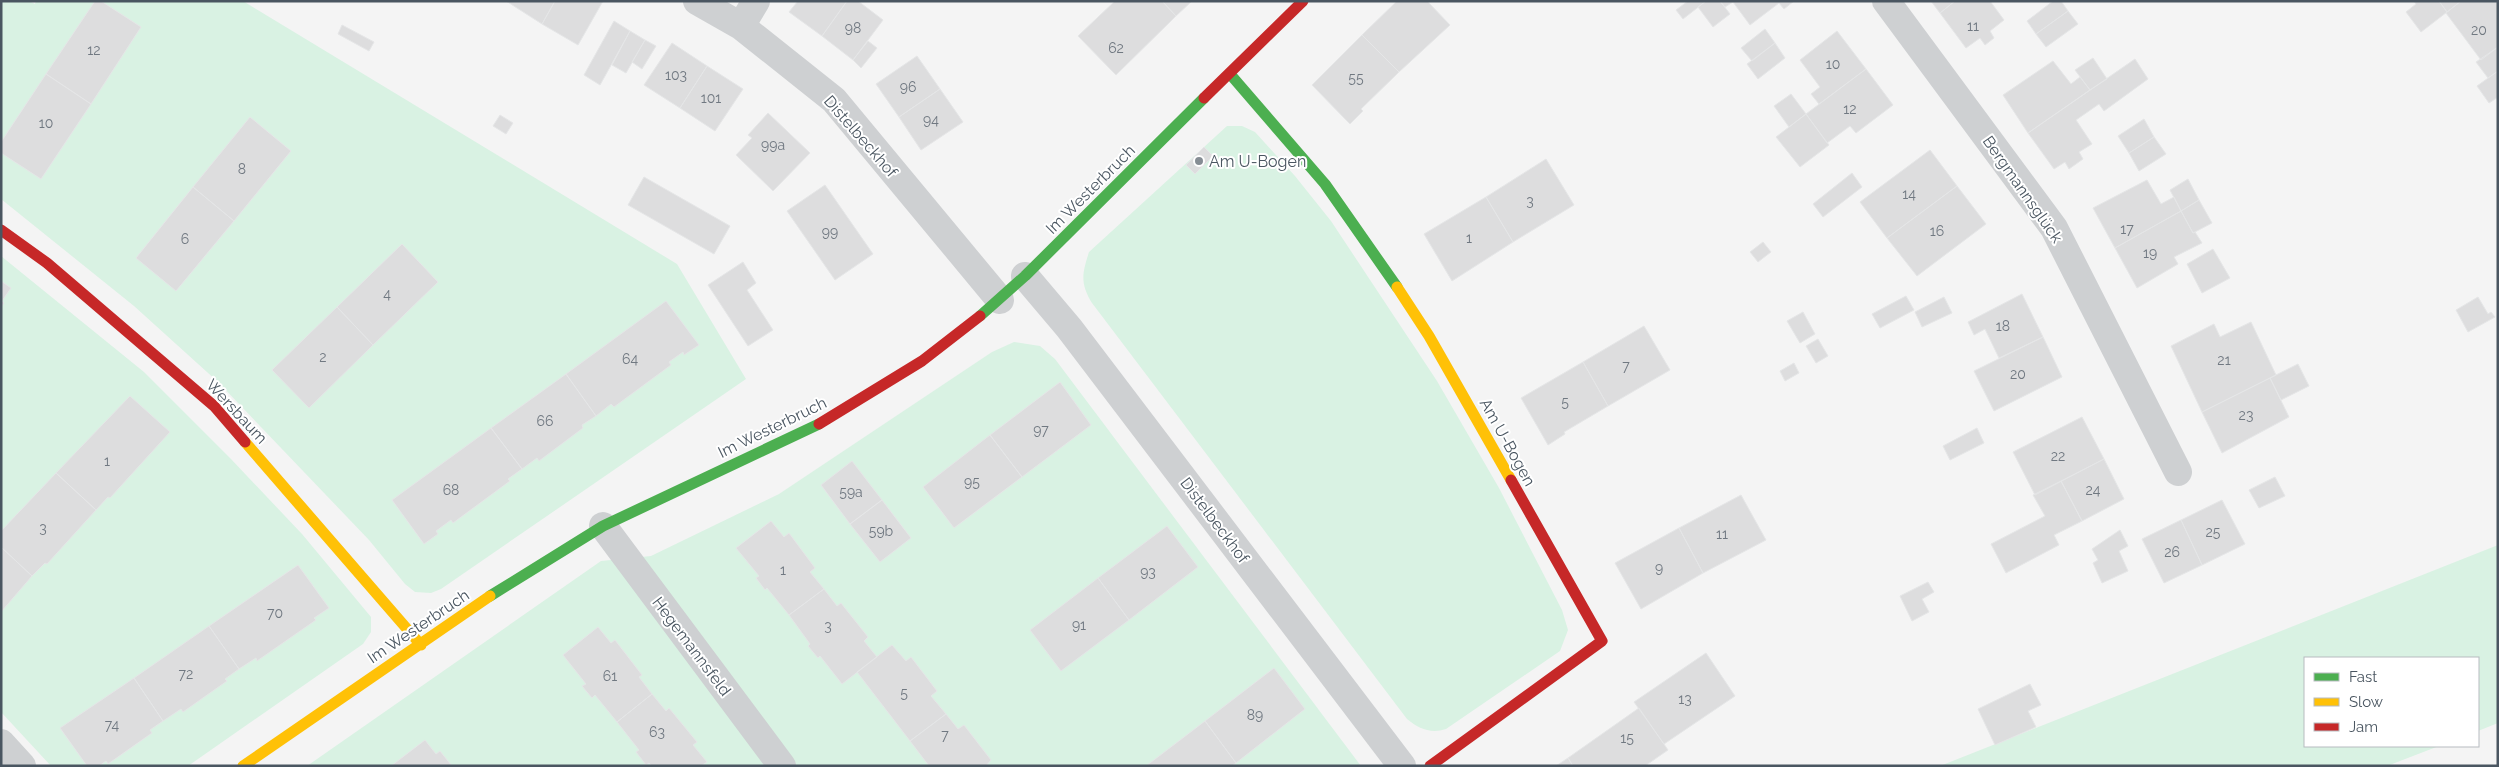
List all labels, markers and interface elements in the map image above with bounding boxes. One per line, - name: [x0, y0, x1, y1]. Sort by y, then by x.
- house number: 11: [1967, 18, 1979, 34]
- house number: 98: [845, 20, 861, 36]
- house number: 20: [2471, 22, 2487, 38]
- house number: 62: [1108, 40, 1124, 56]
- house number: 12: [87, 42, 101, 58]
- house number: 10: [1826, 56, 1840, 72]
- house number: 103: [665, 67, 687, 83]
- house number: 55: [1348, 70, 1364, 86]
- house number: 96: [900, 79, 916, 95]
- house number: 101: [701, 90, 721, 106]
- street label: Distelbeckhof: [820, 92, 902, 182]
- house number: 12: [1843, 101, 1857, 117]
- house number: 94: [923, 112, 939, 128]
- house number: 10: [39, 115, 53, 131]
- street label: Bergmannsglück: [1979, 132, 2067, 247]
- house number: 99a: [761, 137, 785, 153]
- street label: Im Westerbruch: [1042, 141, 1139, 238]
- place label: Am U-Bogen: [1209, 152, 1306, 171]
- marker: Am U-Bogen: [1193, 155, 1205, 167]
- house number: 8: [238, 161, 246, 177]
- house number: 14: [1902, 186, 1916, 202]
- house number: 3: [1526, 193, 1534, 209]
- house number: 17: [2120, 221, 2134, 237]
- house number: 16: [1930, 223, 1944, 239]
- house number: 99: [822, 224, 838, 240]
- house number: 1: [1466, 230, 1472, 246]
- house number: 6: [181, 231, 189, 247]
- house number: 19: [2143, 245, 2157, 261]
- house number: 4: [383, 286, 391, 302]
- house number: 18: [1996, 318, 2010, 334]
- house number: 2: [319, 349, 327, 365]
- house number: 64: [622, 351, 638, 367]
- house number: 21: [2217, 352, 2231, 368]
- house number: 7: [1622, 358, 1630, 374]
- house number: 20: [2010, 366, 2026, 382]
- street label: Wersbaum: [202, 375, 271, 448]
- street label: Im Westerbruch: [715, 393, 830, 462]
- house number: 5: [1561, 394, 1569, 410]
- street label: Am U-Bogen: [1476, 395, 1539, 489]
- house number: 23: [2239, 407, 2253, 423]
- house number: 66: [537, 413, 553, 429]
- house number: 97: [1033, 422, 1049, 438]
- house number: 22: [2051, 448, 2065, 464]
- house number: 1: [104, 453, 110, 469]
- house number: 95: [964, 474, 980, 490]
- street label: Distelbeckhof: [1176, 474, 1253, 567]
- house number: 68: [443, 482, 459, 498]
- house number: 24: [2086, 482, 2101, 498]
- house number: 59a: [839, 484, 863, 500]
- house number: 3: [39, 520, 47, 536]
- house number: 59b: [869, 523, 894, 539]
- house number: 25: [2206, 524, 2221, 540]
- house number: 11: [1716, 526, 1728, 542]
- house number: 26: [2164, 544, 2180, 560]
- house number: 9: [1655, 560, 1663, 576]
- house number: 1: [780, 562, 786, 578]
- house number: 93: [1140, 564, 1156, 580]
- street label: Im Westerbruch: [364, 585, 473, 667]
- street label: Hegemannsfeld: [648, 593, 735, 700]
- house number: 70: [267, 605, 283, 621]
- house number: 91: [1072, 617, 1086, 633]
- house number: 3: [824, 618, 832, 634]
- legend: [2304, 657, 2479, 747]
- house number: 72: [179, 666, 193, 682]
- house number: 61: [603, 668, 617, 684]
- text: Fast: [2349, 668, 2377, 686]
- house number: 5: [900, 685, 908, 701]
- house number: 13: [1678, 691, 1692, 707]
- text: Slow: [2349, 693, 2383, 711]
- house number: 89: [1247, 707, 1263, 723]
- house number: 74: [105, 717, 120, 733]
- text: Jam: [2349, 718, 2378, 736]
- house number: 63: [649, 724, 665, 740]
- house number: 7: [941, 727, 949, 743]
- house number: 15: [1620, 730, 1634, 746]

